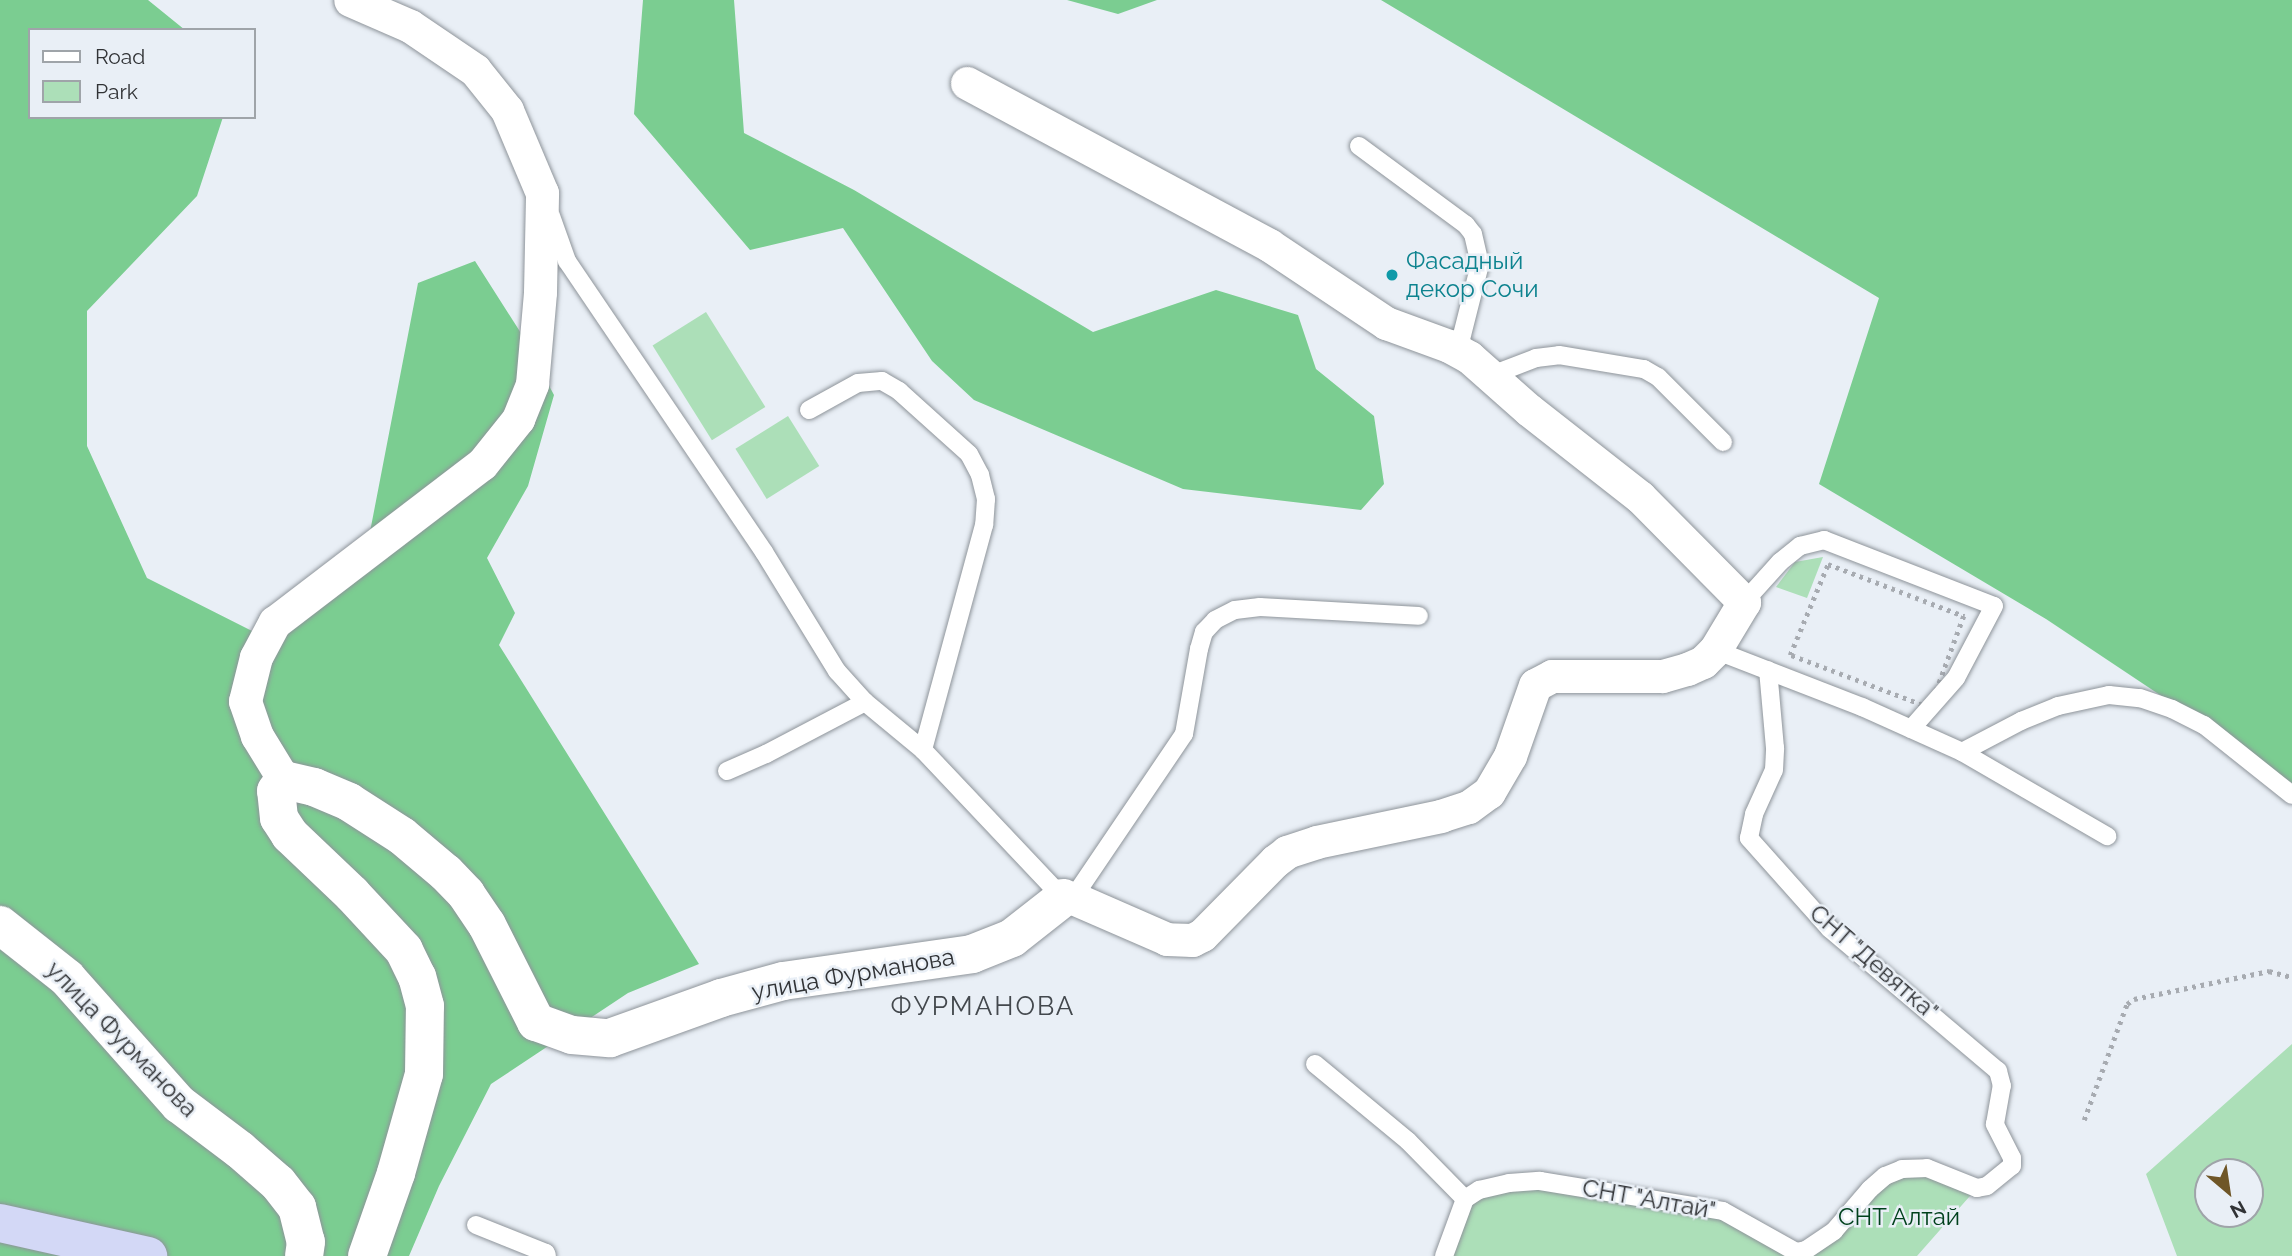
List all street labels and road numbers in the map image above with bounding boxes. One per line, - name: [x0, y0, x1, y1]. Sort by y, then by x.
- street label: СНТ "Девятка": [1803, 898, 1945, 1026]
- street label: улица Фурманова: [749, 942, 957, 1006]
- street label: улица Фурманова: [40, 955, 204, 1123]
- street label: СНТ "Алтай": [1580, 1173, 1718, 1225]

